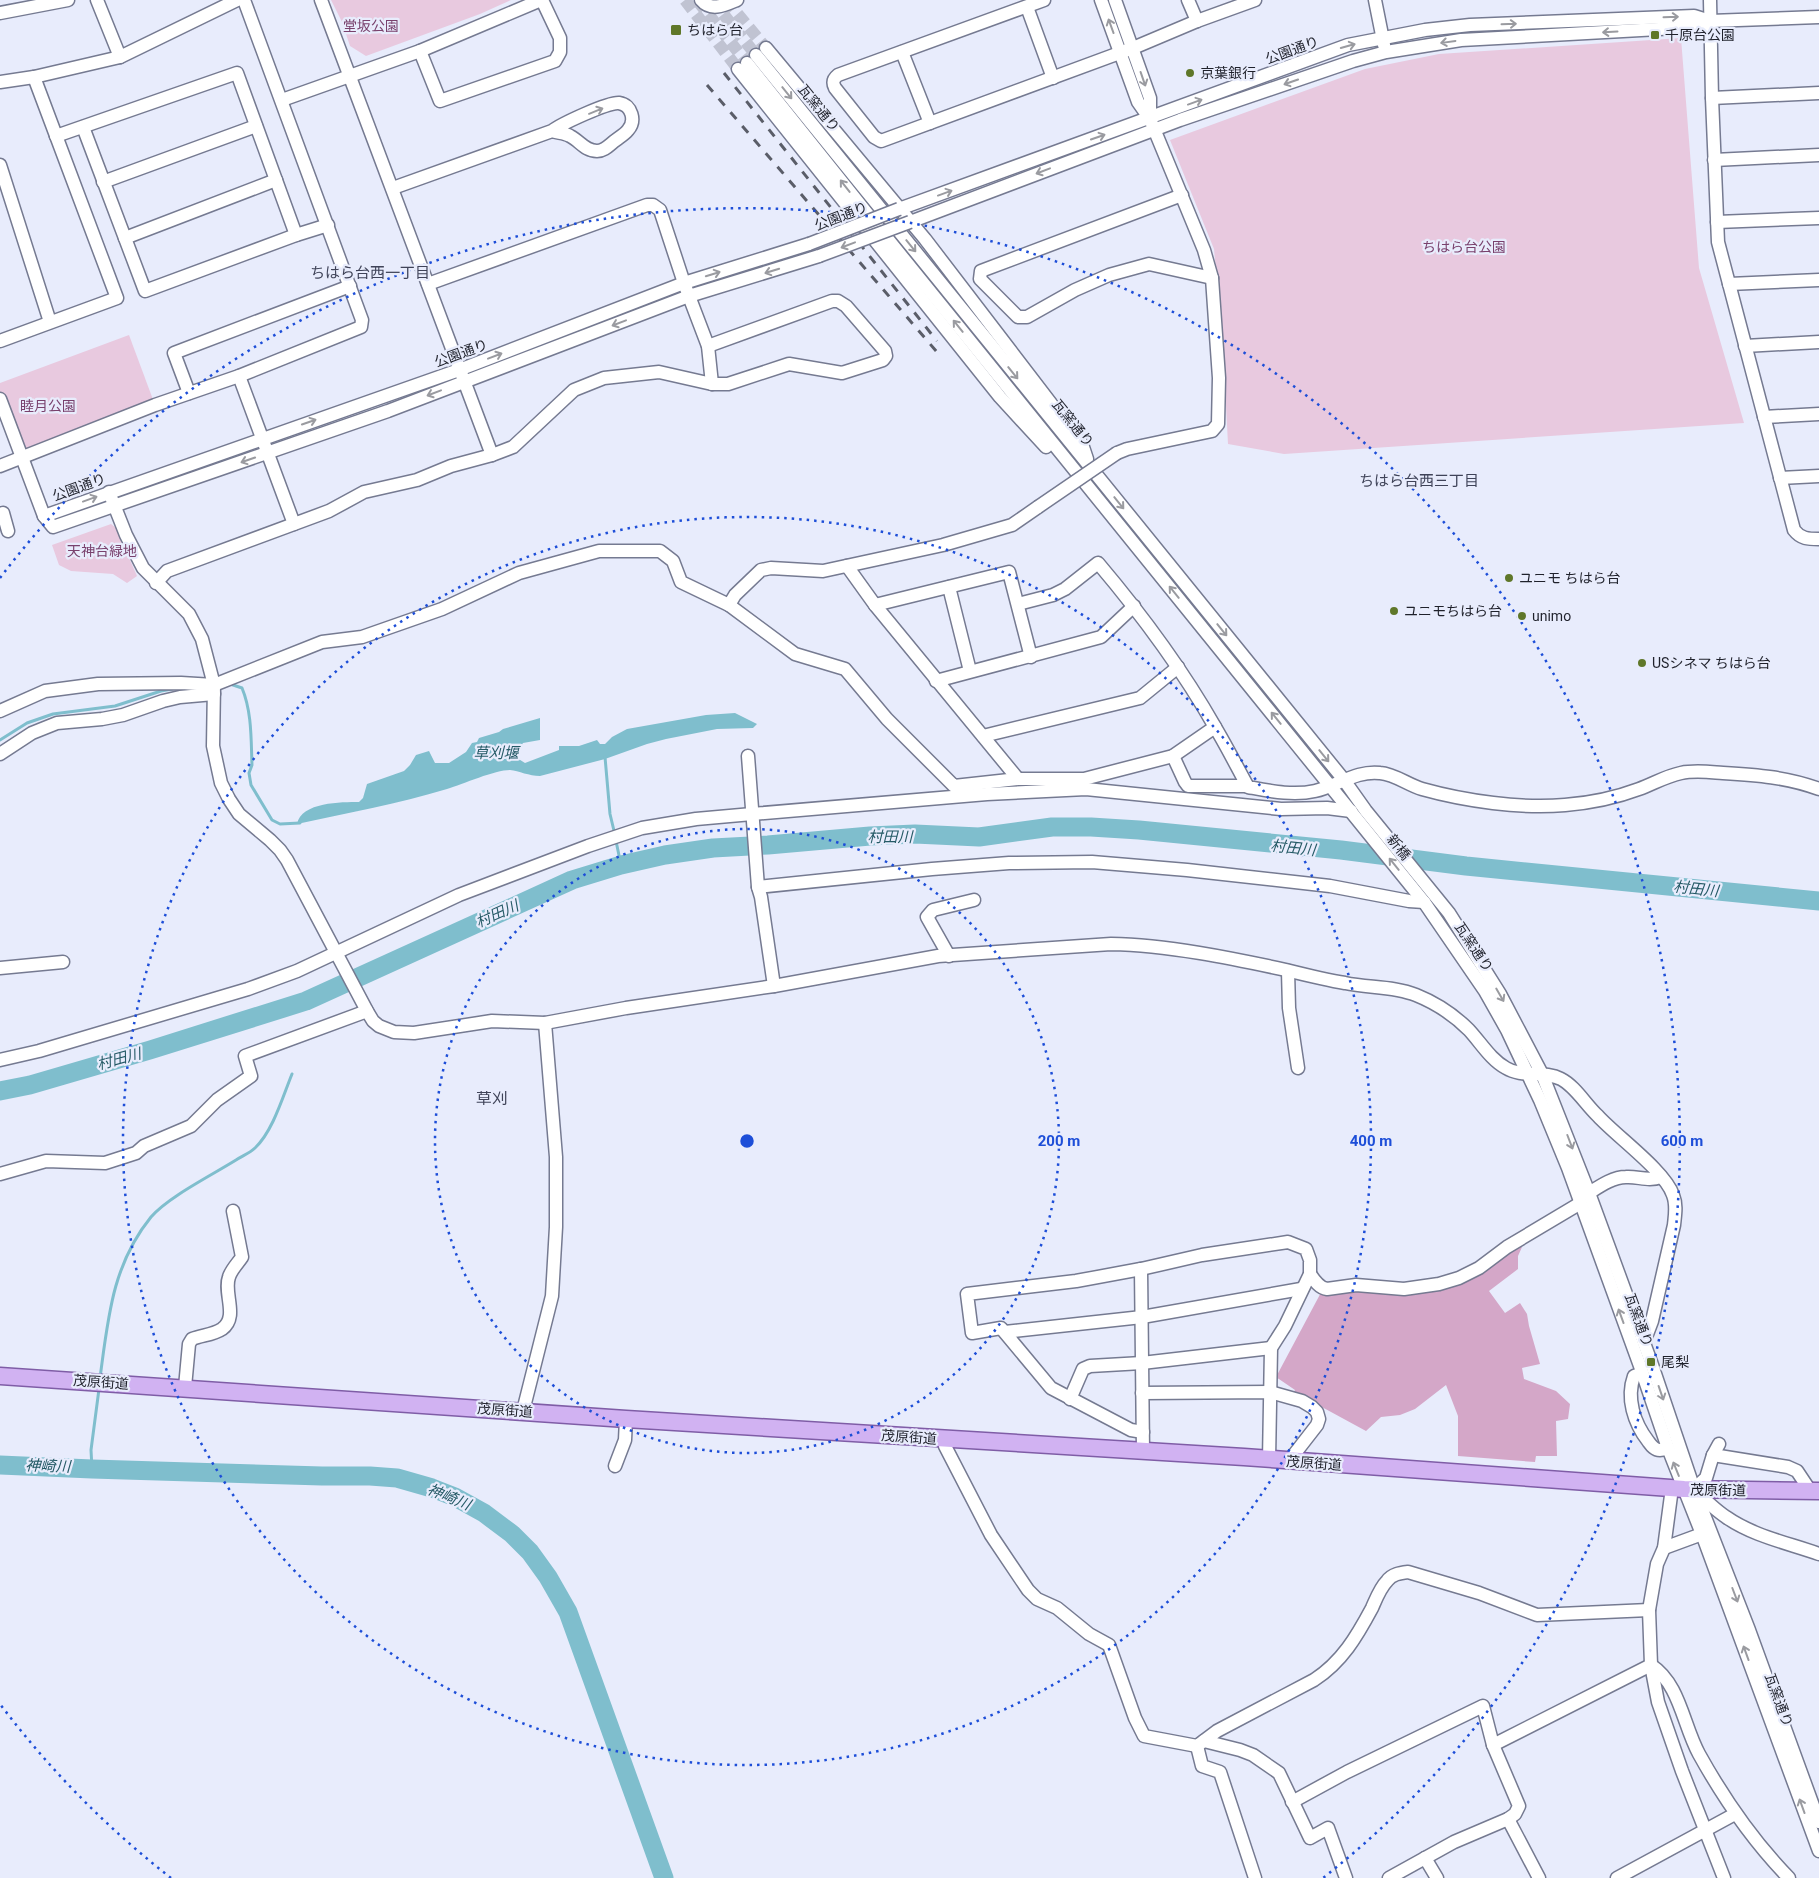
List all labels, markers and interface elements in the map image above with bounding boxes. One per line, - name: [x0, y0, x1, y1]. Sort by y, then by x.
- one-way arrow: [1662, 12, 1679, 22]
- park label: 堂坂公園: [343, 18, 399, 34]
- one-way arrow: [1106, 19, 1115, 35]
- one-way arrow: [1500, 19, 1516, 28]
- place label: ちはら台: [687, 22, 743, 38]
- marker: ちはら台: [669, 23, 683, 37]
- one-way arrow: [1602, 27, 1618, 36]
- place label: 千原台公園: [1665, 27, 1735, 43]
- marker: 千原台公園: [1649, 29, 1661, 41]
- street label: 公園通り: [1263, 33, 1321, 67]
- one-way arrow: [1440, 37, 1456, 47]
- one-way arrow: [1340, 41, 1356, 50]
- place label: 京葉銀行: [1200, 65, 1256, 81]
- marker: 京葉銀行: [1184, 67, 1196, 79]
- one-way arrow: [1139, 70, 1148, 86]
- one-way arrow: [1283, 78, 1299, 88]
- street label: 瓦窯通り: [795, 81, 843, 135]
- one-way arrow: [781, 86, 792, 99]
- one-way arrow: [1187, 97, 1203, 106]
- one-way arrow: [588, 105, 603, 115]
- one-way arrow: [1090, 132, 1105, 141]
- one-way arrow: [1036, 167, 1051, 177]
- one-way arrow: [839, 180, 850, 193]
- one-way arrow: [937, 187, 952, 197]
- street label: 公園通り: [812, 198, 870, 234]
- park label: ちはら台公園: [1422, 239, 1506, 255]
- one-way arrow: [906, 240, 917, 253]
- one-way arrow: [841, 241, 856, 250]
- district label: ちはら台西一丁目: [310, 264, 430, 282]
- one-way arrow: [765, 266, 781, 276]
- one-way arrow: [705, 269, 721, 279]
- one-way arrow: [612, 319, 627, 328]
- one-way arrow: [953, 319, 964, 332]
- street label: 公園通り: [432, 336, 490, 370]
- one-way arrow: [487, 351, 503, 360]
- one-way arrow: [1008, 366, 1019, 379]
- one-way arrow: [427, 389, 442, 398]
- street label: 瓦窯通り: [1049, 396, 1097, 450]
- park label: 睦月公園: [20, 398, 76, 414]
- one-way arrow: [301, 417, 317, 427]
- one-way arrow: [240, 455, 256, 465]
- street label: 公園通り: [50, 470, 108, 504]
- district label: ちはら台西三丁目: [1359, 472, 1479, 490]
- one-way arrow: [82, 494, 97, 503]
- one-way arrow: [1114, 497, 1125, 510]
- park label: 天神台緑地: [67, 543, 137, 559]
- place label: ユニモ ちはら台: [1519, 570, 1620, 586]
- marker: ユニモ ちはら台: [1503, 572, 1515, 584]
- one-way arrow: [1168, 586, 1179, 599]
- place label: ユニモちはら台: [1404, 603, 1502, 619]
- marker: ユニモちはら台: [1388, 605, 1400, 617]
- place label: unimo: [1532, 608, 1571, 624]
- marker: unimo: [1516, 610, 1528, 622]
- one-way arrow: [1216, 623, 1227, 636]
- place label: USシネマ ちはら台: [1652, 655, 1771, 671]
- marker: USシネマ ちはら台: [1636, 657, 1648, 669]
- one-way arrow: [1271, 712, 1282, 725]
- water label: 草刈堰: [473, 744, 521, 762]
- one-way arrow: [1319, 749, 1330, 762]
- water label: 村田川: [867, 828, 914, 846]
- street label: 新橋: [1384, 831, 1414, 863]
- water label: 村田川: [1270, 837, 1318, 860]
- one-way arrow: [1388, 857, 1399, 870]
- water label: 村田川: [1673, 878, 1721, 901]
- water label: 村田川: [473, 896, 523, 931]
- street label: 瓦窯通り: [1452, 919, 1496, 975]
- one-way arrow: [1496, 988, 1506, 1002]
- water label: 村田川: [95, 1044, 145, 1074]
- district label: 草刈: [476, 1089, 508, 1108]
- centre of rings: [738, 1132, 756, 1150]
- text: 200 m: [1038, 1132, 1080, 1150]
- text: 400 m: [1350, 1132, 1392, 1150]
- text: 600 m: [1661, 1132, 1703, 1150]
- one-way arrow: [1565, 1134, 1575, 1149]
- street label: 瓦窯通り: [1622, 1291, 1656, 1349]
- one-way arrow: [1616, 1308, 1625, 1324]
- place label: 尾梨: [1661, 1354, 1689, 1370]
- marker: 尾梨: [1645, 1356, 1657, 1368]
- street label: 茂原街道: [73, 1372, 129, 1392]
- one-way arrow: [1657, 1385, 1667, 1401]
- street label: 茂原街道: [477, 1400, 533, 1420]
- street label: 茂原街道: [881, 1427, 937, 1447]
- street label: 茂原街道: [1286, 1453, 1342, 1473]
- water label: 神崎川: [25, 1456, 73, 1476]
- one-way arrow: [1671, 1461, 1680, 1477]
- water label: 神崎川: [425, 1480, 475, 1515]
- street label: 茂原街道: [1690, 1482, 1746, 1498]
- one-way arrow: [1731, 1587, 1740, 1602]
- one-way arrow: [1741, 1646, 1750, 1661]
- street label: 瓦窯通り: [1762, 1671, 1796, 1729]
- one-way arrow: [1797, 1799, 1806, 1814]

